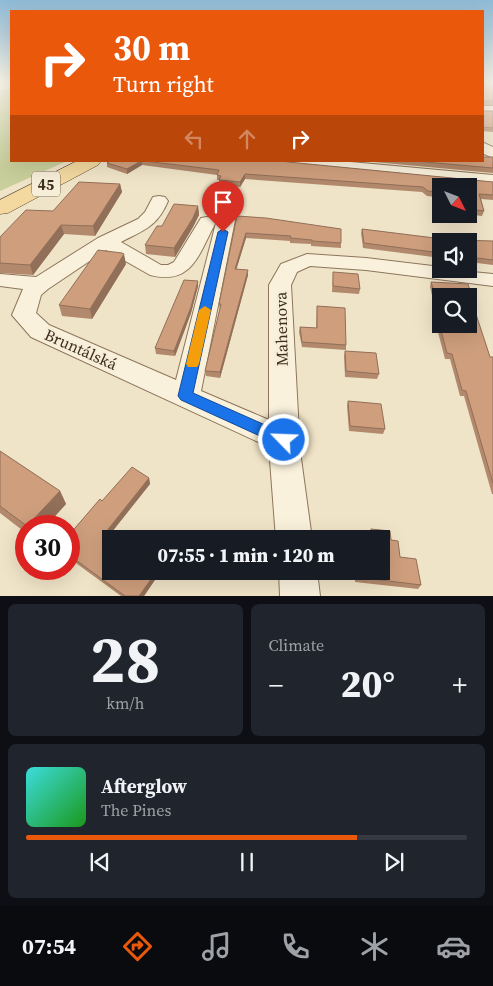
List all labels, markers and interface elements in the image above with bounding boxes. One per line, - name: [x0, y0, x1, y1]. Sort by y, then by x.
- text: 30 m: [113, 24, 190, 72]
- icon: right: [30, 30, 95, 95]
- text: Turn right: [113, 69, 214, 99]
- icon: left: [180, 125, 208, 153]
- icon: ahead: [233, 125, 261, 153]
- icon: right: [286, 125, 314, 153]
- road number: 45: [32, 172, 60, 196]
- north arrow: [432, 178, 478, 222]
- map controls: [432, 178, 477, 333]
- pin: [202, 181, 244, 232]
- icon: arrive: [209, 188, 237, 216]
- button: sound: [432, 233, 477, 278]
- button: search: [432, 288, 477, 333]
- street label: Mahenova: [269, 291, 293, 366]
- street label: Bruntálská: [41, 323, 122, 375]
- position arrow: [257, 413, 309, 465]
- speed limit sign: 30: [15, 515, 80, 580]
- text: 07:55 · 1 min · 120 m: [157, 542, 335, 568]
- text: 28: [90, 615, 160, 704]
- text: Climate: [269, 634, 324, 656]
- text: 20°: [341, 658, 395, 710]
- text: −: [269, 666, 283, 704]
- text: +: [452, 666, 467, 704]
- text: km/h: [106, 692, 144, 714]
- text: Afterglow: [101, 773, 187, 799]
- text: The Pines: [101, 799, 171, 821]
- icon: previous: [86, 848, 114, 876]
- icon: pause: [233, 848, 261, 876]
- icon: next: [380, 848, 408, 876]
- icon: directions: [120, 929, 155, 964]
- icon: music: [199, 929, 234, 964]
- icon: phone: [278, 929, 313, 964]
- icon: climate: [357, 929, 392, 964]
- icon: car: [436, 929, 471, 964]
- text: 07:54: [22, 931, 76, 961]

